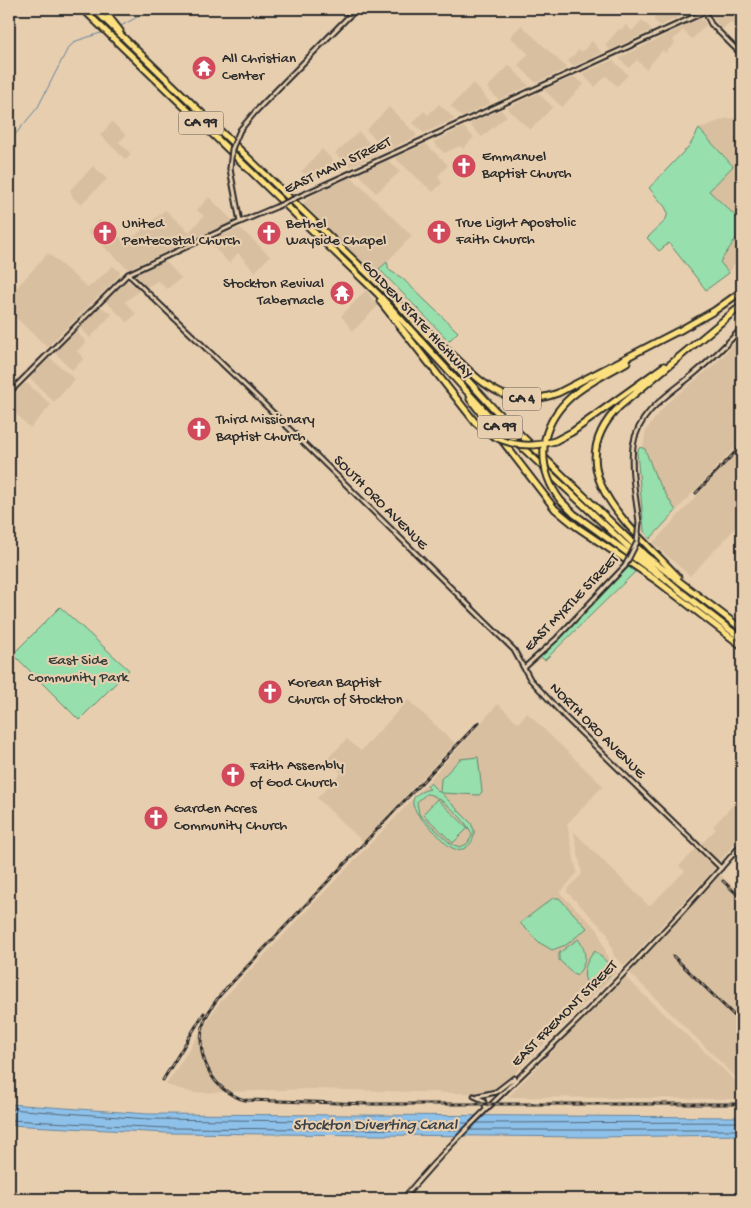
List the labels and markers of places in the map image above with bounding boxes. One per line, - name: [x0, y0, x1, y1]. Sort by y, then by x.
- place label: All Christian Center: [222, 50, 296, 85]
- temple icon: All Christian Center: [191, 55, 217, 81]
- place label: Emmanuel Baptist Church: [481, 148, 572, 183]
- church icon: Emmanuel Baptist Church: [451, 153, 477, 179]
- place label: True Light Apostolic Faith Church: [455, 214, 576, 249]
- place label: United Pentecostal Church: [121, 215, 240, 250]
- place label: Bethel Wayside Chapel: [285, 215, 386, 250]
- church icon: True Light Apostolic Faith Church: [426, 219, 452, 245]
- church icon: United Pentecostal Church: [92, 220, 118, 246]
- church icon: Bethel Wayside Chapel: [256, 220, 282, 246]
- place label: Stockton Revival Tabernacle: [223, 275, 324, 310]
- temple icon: Stockton Revival Tabernacle: [329, 280, 355, 306]
- place label: Third Missionary Baptist Church: [215, 411, 315, 446]
- church icon: Third Missionary Baptist Church: [186, 416, 212, 442]
- place label: Korean Baptist Church of Stockton: [288, 674, 403, 709]
- church icon: Korean Baptist Church of Stockton: [257, 679, 283, 705]
- place label: Faith Assembly of God Church: [249, 757, 344, 792]
- church icon: Faith Assembly of God Church: [220, 762, 246, 788]
- place label: Garden Acres Community Church: [174, 800, 287, 835]
- church icon: Garden Acres Community Church: [143, 805, 169, 831]

